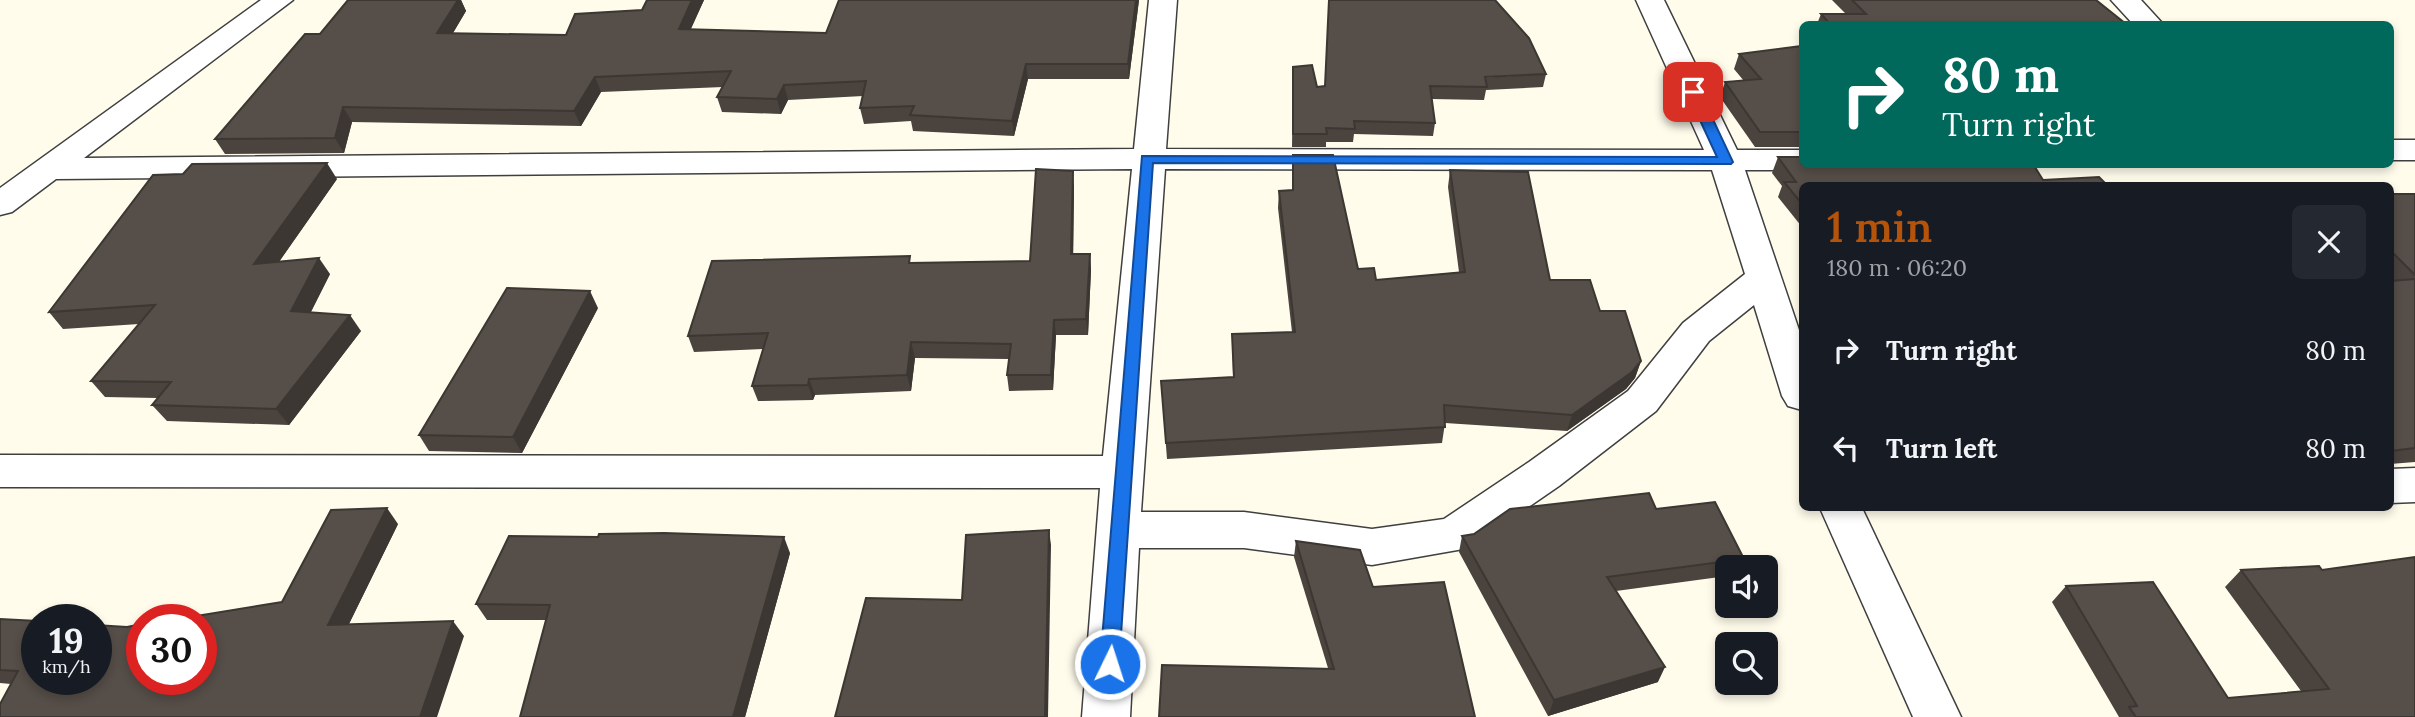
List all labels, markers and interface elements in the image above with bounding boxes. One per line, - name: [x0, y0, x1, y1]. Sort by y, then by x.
- text: 80 m: [1942, 43, 2059, 105]
- icon: right: [1827, 49, 1918, 140]
- pin: [1663, 62, 1723, 122]
- icon: arrive: [1674, 73, 1712, 111]
- text: Turn right: [1942, 104, 2095, 145]
- text: 1 min: [1827, 200, 1932, 254]
- button: close: [2292, 205, 2366, 279]
- text: 180 m · 06:20: [1827, 253, 1967, 282]
- icon: right: [1827, 331, 1865, 369]
- text: Turn right: [1886, 334, 2017, 367]
- text: 80 m: [2305, 334, 2366, 367]
- icon: left: [1827, 429, 1865, 467]
- text: Turn left: [1886, 432, 1997, 465]
- text: 80 m: [2305, 432, 2366, 465]
- map controls: [1715, 555, 1778, 695]
- button: sound: [1715, 555, 1778, 618]
- speed limit sign: 30: [126, 604, 217, 695]
- text: 19: [49, 618, 84, 663]
- position arrow: [1073, 627, 1147, 701]
- button: search: [1715, 632, 1778, 695]
- text: km/h: [42, 655, 91, 678]

